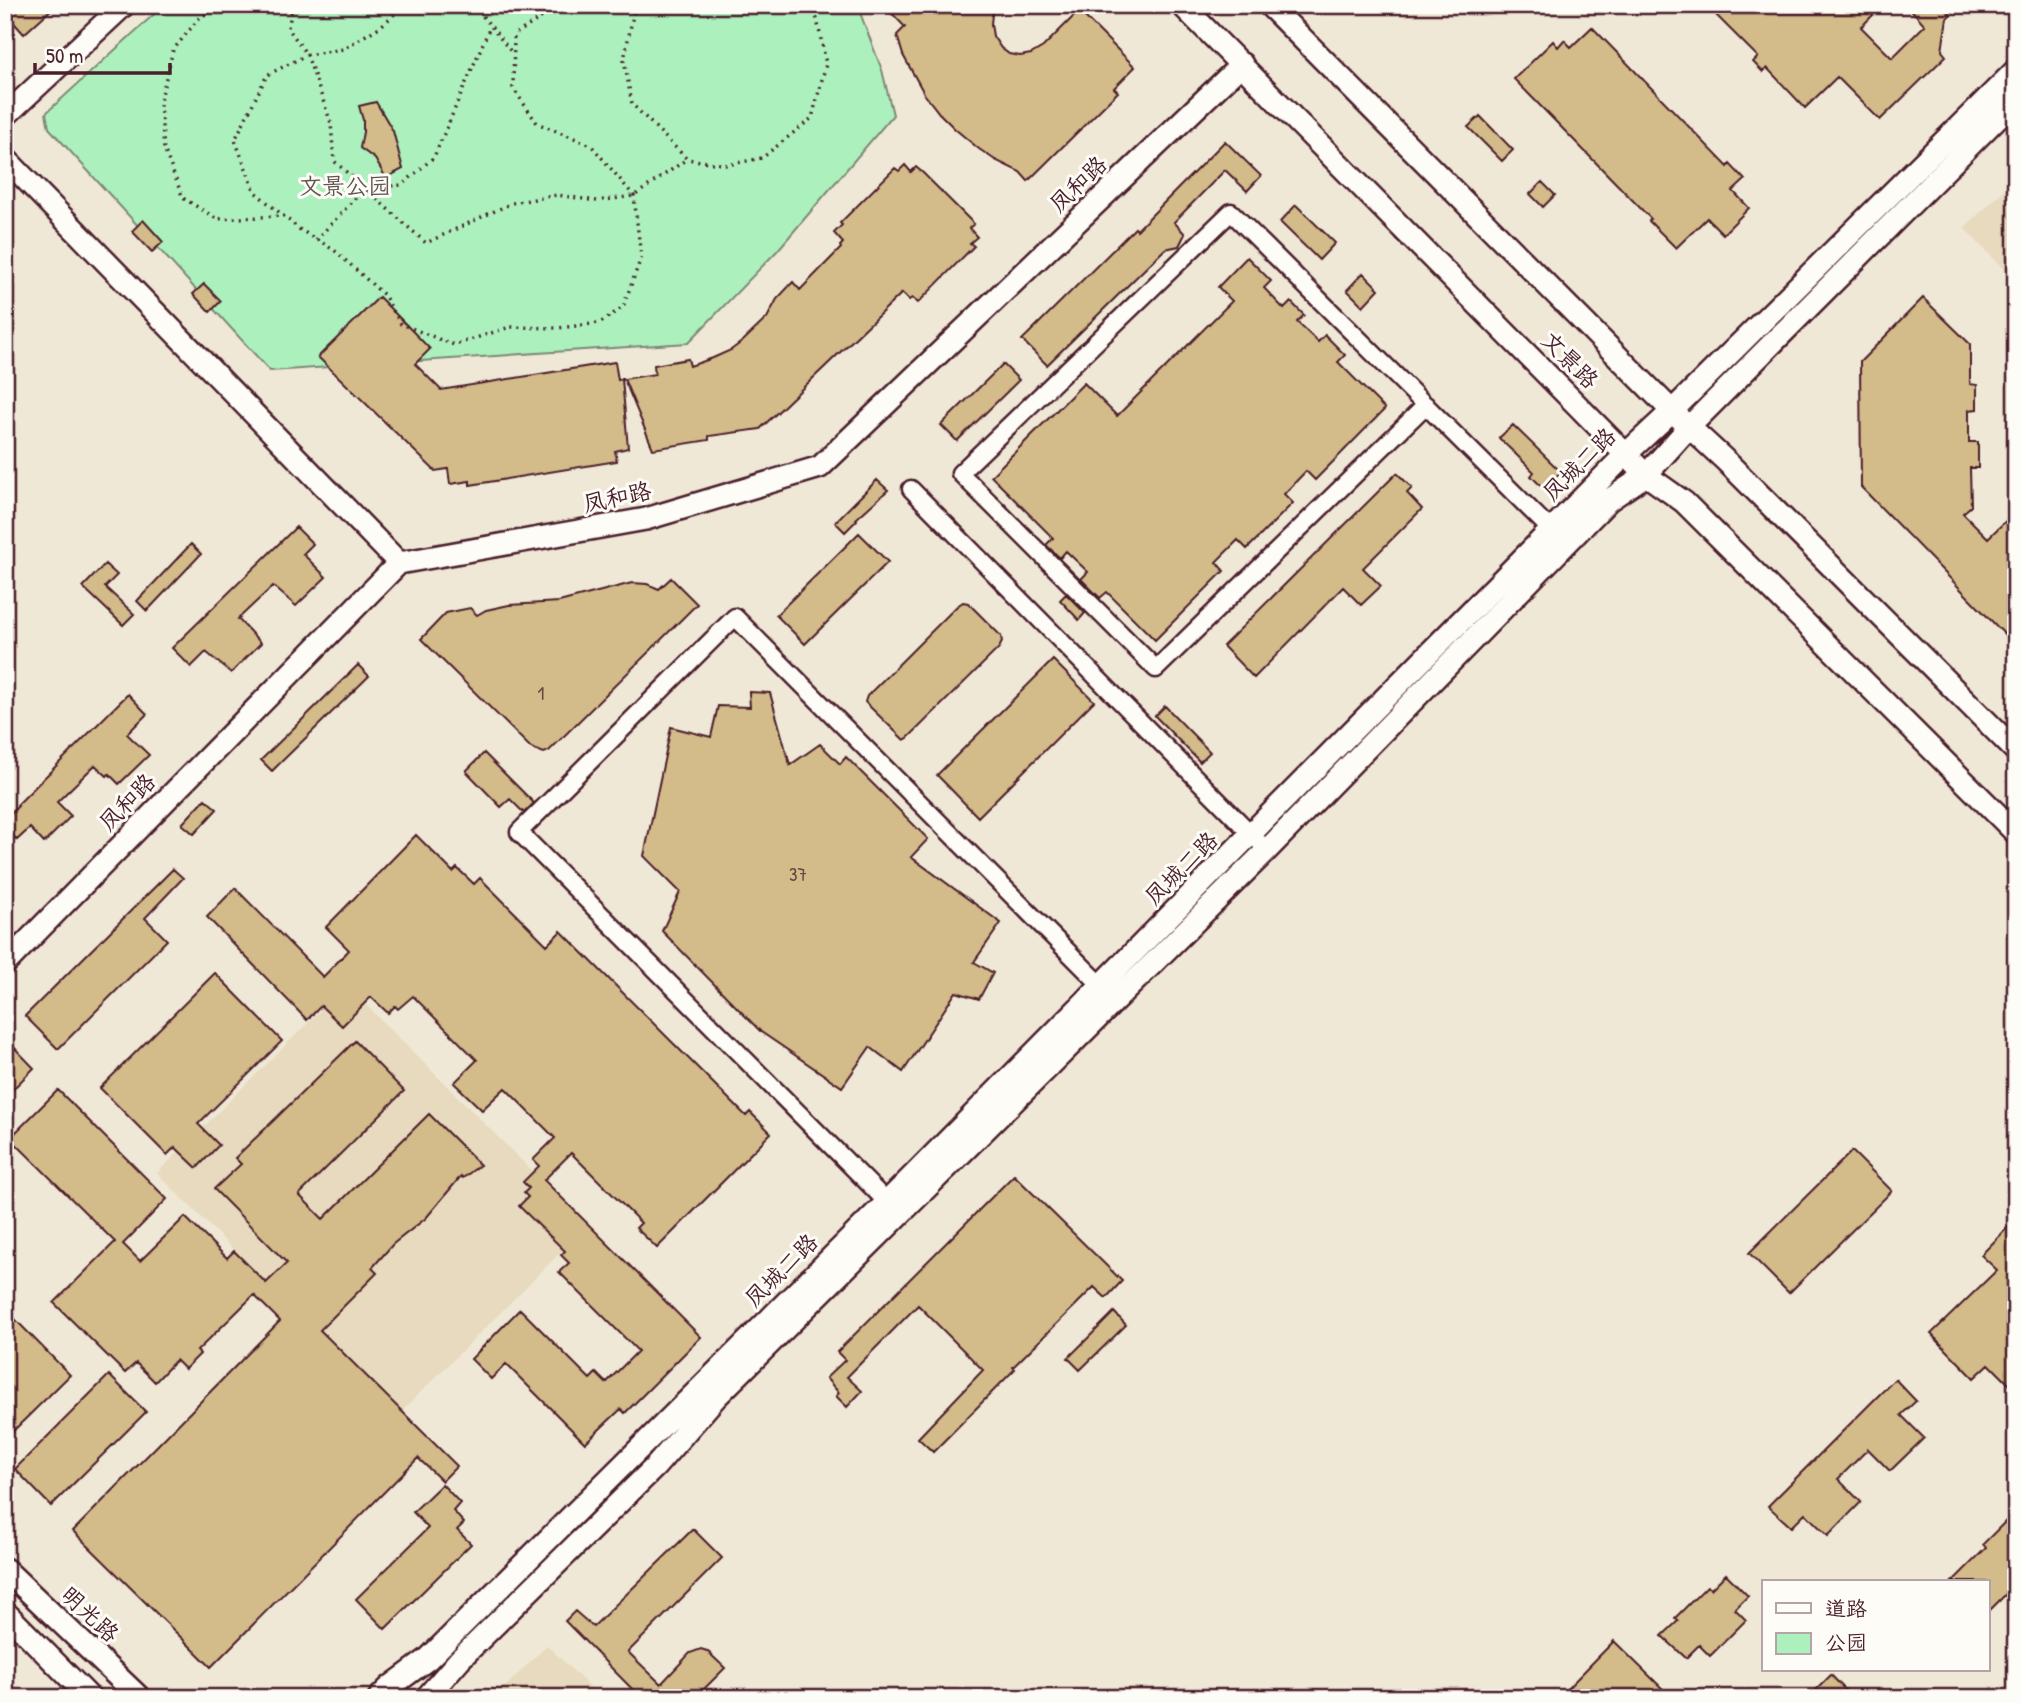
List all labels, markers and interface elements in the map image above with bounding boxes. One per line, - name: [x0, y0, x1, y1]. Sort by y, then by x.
- scale bar: [35, 32, 170, 76]
- text: 50 m: [46, 41, 83, 70]
- street label: 凤和路: [1042, 149, 1113, 219]
- park label: 文景公园: [299, 170, 391, 201]
- street label: 文景路: [1535, 324, 1606, 395]
- street label: 凤城二路: [1535, 420, 1622, 507]
- street label: 凤和路: [580, 474, 654, 519]
- house number: 1: [538, 680, 545, 706]
- street label: 凤和路: [92, 766, 162, 837]
- street label: 凤城二路: [1137, 824, 1224, 911]
- house number: 37: [789, 861, 807, 887]
- street label: 凤城二路: [737, 1226, 824, 1313]
- street label: 明光路: [55, 1579, 126, 1648]
- legend: [1762, 1580, 1990, 1672]
- text: 道路: [1825, 1594, 1867, 1623]
- text: 公园: [1825, 1628, 1867, 1657]

